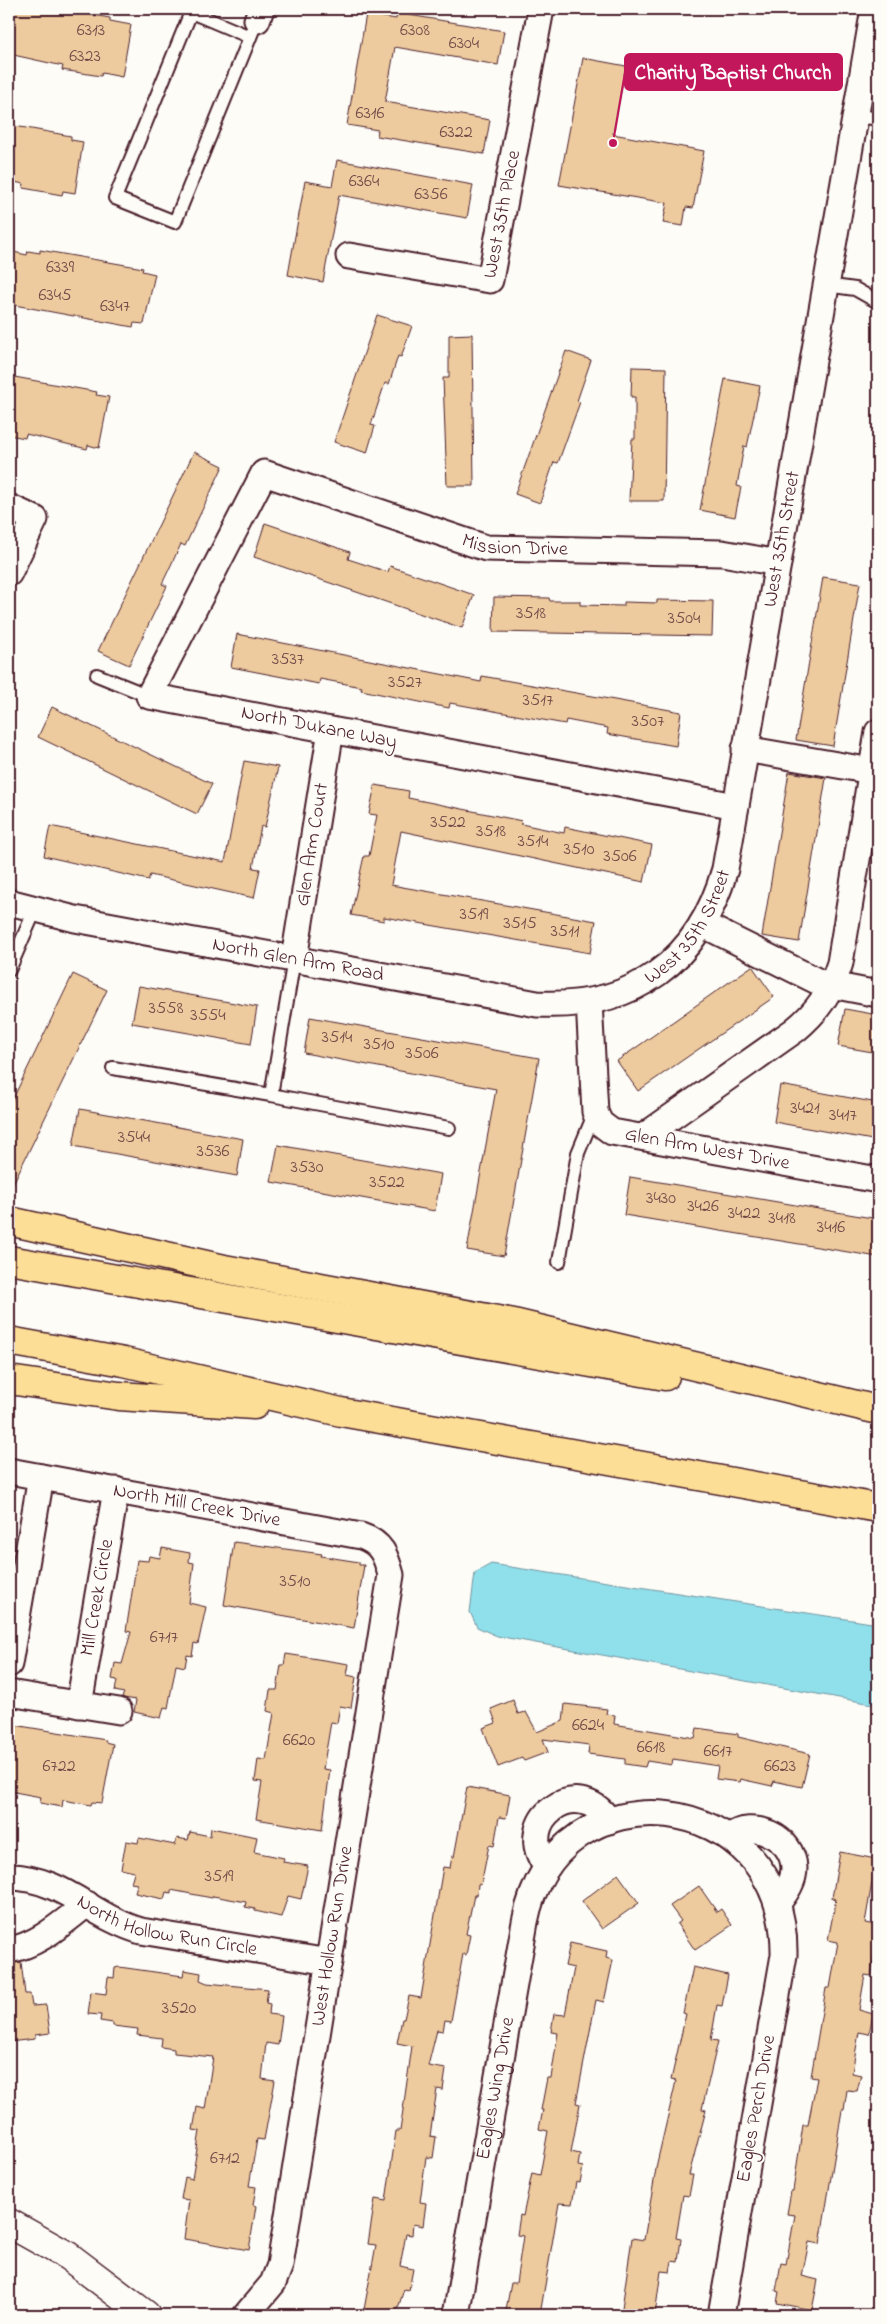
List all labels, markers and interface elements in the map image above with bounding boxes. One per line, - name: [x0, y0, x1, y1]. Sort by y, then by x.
- house number: 6313: [77, 18, 105, 44]
- house number: 6308: [400, 18, 430, 44]
- house number: 6304: [449, 31, 480, 57]
- house number: 6323: [69, 44, 101, 70]
- callout: Charity Baptist Church: [625, 54, 842, 90]
- text: Charity Baptist Church: [634, 59, 832, 91]
- house number: 6316: [356, 101, 385, 127]
- house number: 6322: [439, 120, 473, 146]
- street label: West 35th Place: [476, 148, 529, 281]
- house number: 6364: [349, 169, 380, 195]
- house number: 6356: [414, 182, 448, 208]
- house number: 6339: [46, 255, 75, 281]
- house number: 6345: [38, 283, 72, 309]
- house number: 6347: [100, 294, 131, 320]
- street label: West 35th Street: [756, 468, 808, 609]
- street label: Mission Drive: [458, 526, 568, 564]
- house number: 3518: [516, 601, 546, 627]
- house number: 3504: [668, 606, 701, 632]
- house number: 3537: [272, 647, 305, 673]
- house number: 3527: [388, 670, 423, 696]
- house number: 3517: [523, 688, 554, 714]
- street label: North Dukane Way: [239, 699, 399, 757]
- house number: 3507: [632, 709, 665, 735]
- street label: Glen Arm Court: [288, 780, 337, 908]
- house number: 3522: [430, 810, 466, 836]
- house number: 3518: [476, 819, 506, 845]
- house number: 3514: [518, 829, 549, 855]
- house number: 3510: [563, 837, 595, 863]
- house number: 3506: [603, 844, 637, 870]
- street label: West 35th Street: [639, 866, 739, 992]
- house number: 3519: [460, 902, 489, 928]
- house number: 3515: [503, 911, 537, 937]
- house number: 3511: [550, 919, 580, 945]
- street label: North Glen Arm Road: [210, 930, 386, 990]
- house number: 3558: [149, 996, 184, 1022]
- house number: 3554: [190, 1003, 226, 1029]
- house number: 3514: [322, 1025, 353, 1051]
- house number: 3510: [363, 1032, 395, 1058]
- house number: 3506: [405, 1041, 439, 1067]
- house number: 3421: [790, 1096, 820, 1122]
- house number: 3417: [829, 1103, 858, 1129]
- street label: Glen Arm West Drive: [622, 1120, 792, 1178]
- house number: 3544: [118, 1125, 151, 1151]
- house number: 3536: [196, 1139, 230, 1165]
- house number: 3530: [291, 1155, 324, 1181]
- house number: 3522: [369, 1170, 405, 1196]
- house number: 3430: [646, 1186, 676, 1212]
- house number: 3426: [687, 1194, 719, 1220]
- house number: 3422: [728, 1201, 760, 1227]
- house number: 3418: [768, 1206, 796, 1232]
- house number: 3416: [817, 1215, 845, 1241]
- street label: North Mill Creek Drive: [111, 1476, 283, 1535]
- street label: Mill Creek Circle: [73, 1537, 122, 1658]
- house number: 3510: [279, 1569, 311, 1595]
- house number: 6717: [150, 1625, 179, 1651]
- house number: 6624: [572, 1713, 605, 1739]
- house number: 6620: [283, 1728, 316, 1754]
- house number: 6618: [637, 1735, 665, 1761]
- house number: 6617: [704, 1739, 733, 1765]
- house number: 6722: [42, 1754, 76, 1780]
- house number: 6623: [764, 1754, 796, 1780]
- street label: West Hollow Run Drive: [304, 1844, 362, 2028]
- house number: 3519: [205, 1864, 234, 1890]
- street label: North Hollow Run Circle: [71, 1888, 259, 1964]
- house number: 3520: [162, 1996, 196, 2022]
- street label: Eagles Wing Drive: [469, 2015, 523, 2162]
- street label: Eagles Perch Drive: [730, 2033, 785, 2185]
- house number: 6712: [210, 2146, 240, 2172]

